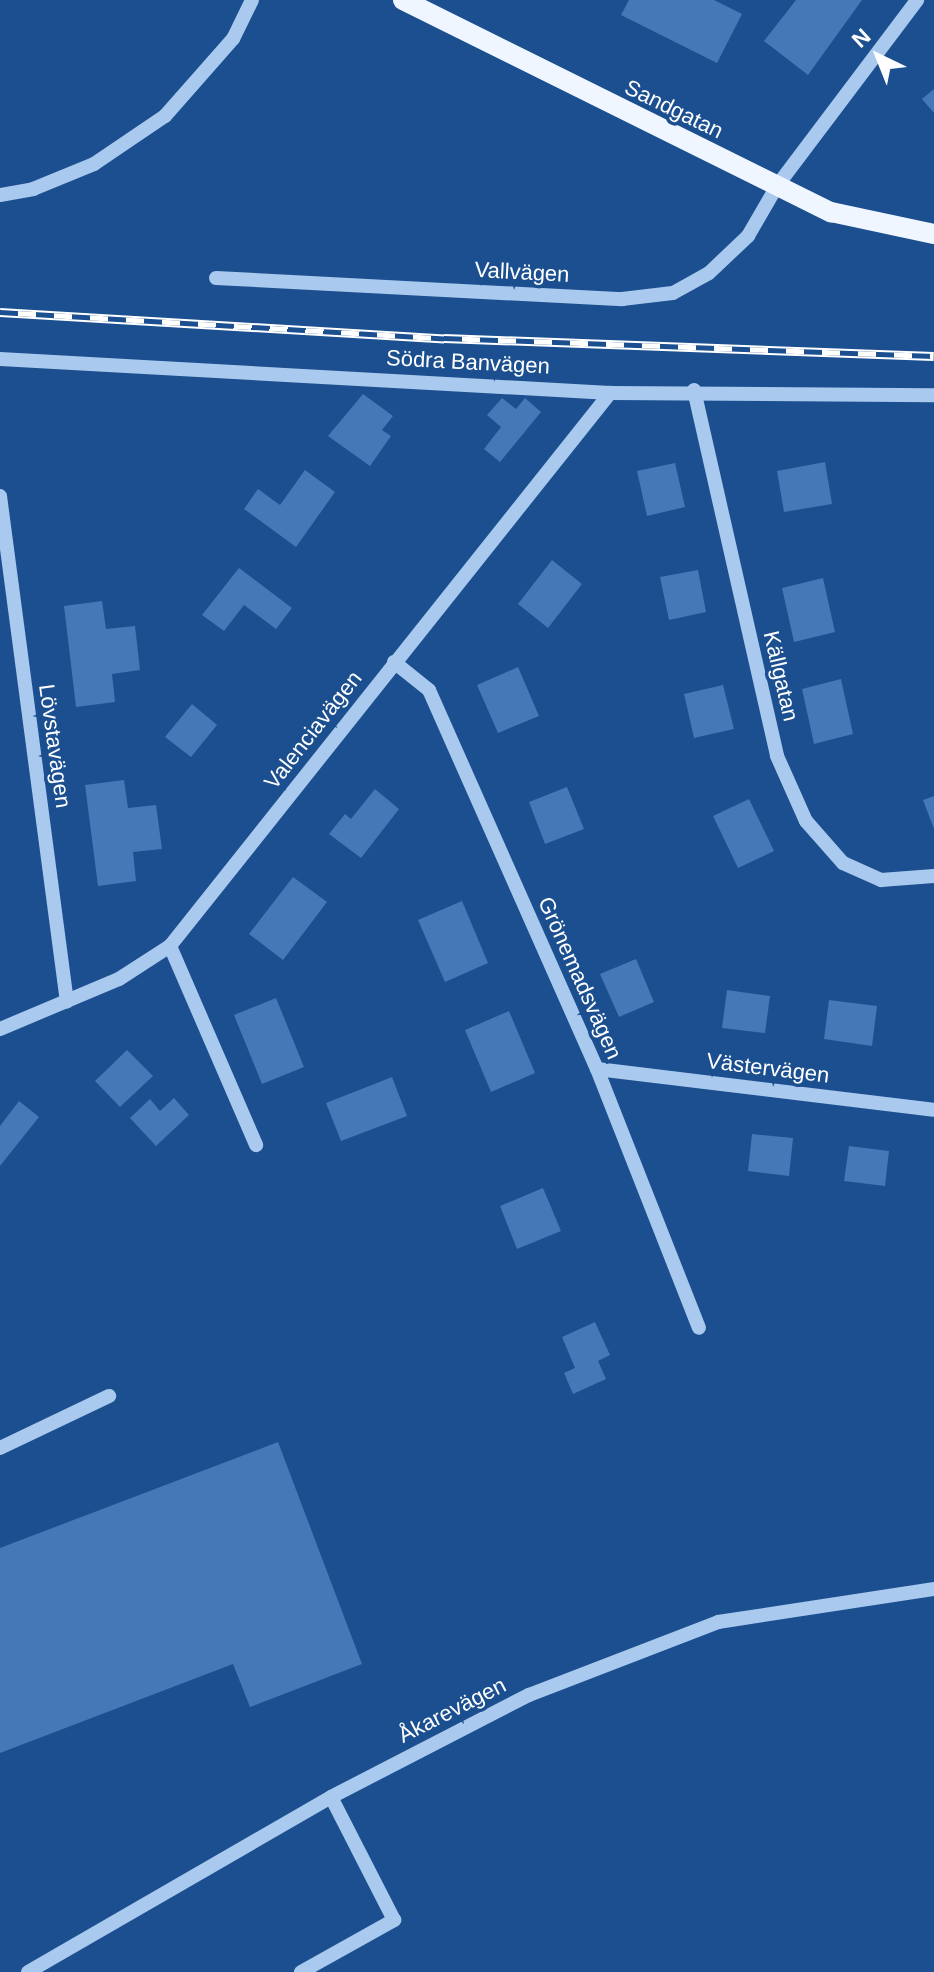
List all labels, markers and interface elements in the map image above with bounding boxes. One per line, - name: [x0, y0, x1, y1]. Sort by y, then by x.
- north arrow: [838, 16, 918, 96]
- text: N: [847, 24, 876, 53]
- street label: Sandgatan: [620, 74, 728, 144]
- street label: Vallvägen: [474, 256, 570, 288]
- street label: Södra Banvägen: [385, 345, 551, 379]
- street label: Källgatan: [758, 628, 804, 724]
- street label: Valenciavägen: [259, 666, 367, 794]
- street label: Lövstavägen: [33, 682, 77, 810]
- street label: Grönemadsvägen: [532, 893, 628, 1063]
- street label: Västervägen: [705, 1047, 831, 1089]
- street label: Åkarevägen: [394, 1672, 510, 1748]

